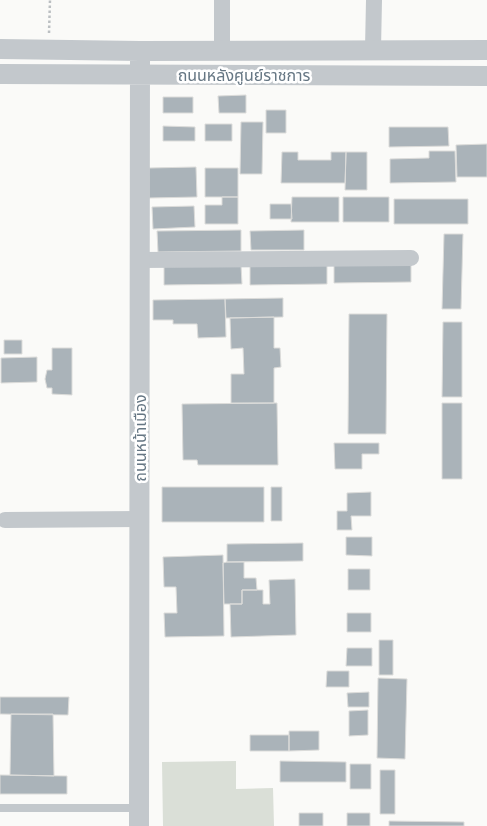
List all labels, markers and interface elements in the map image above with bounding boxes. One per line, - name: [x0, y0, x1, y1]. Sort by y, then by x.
- street label: ถนนหลังศูนย์ราชการ: [178, 65, 311, 85]
- street label: ถนนหน้าเมือง: [130, 394, 150, 482]

